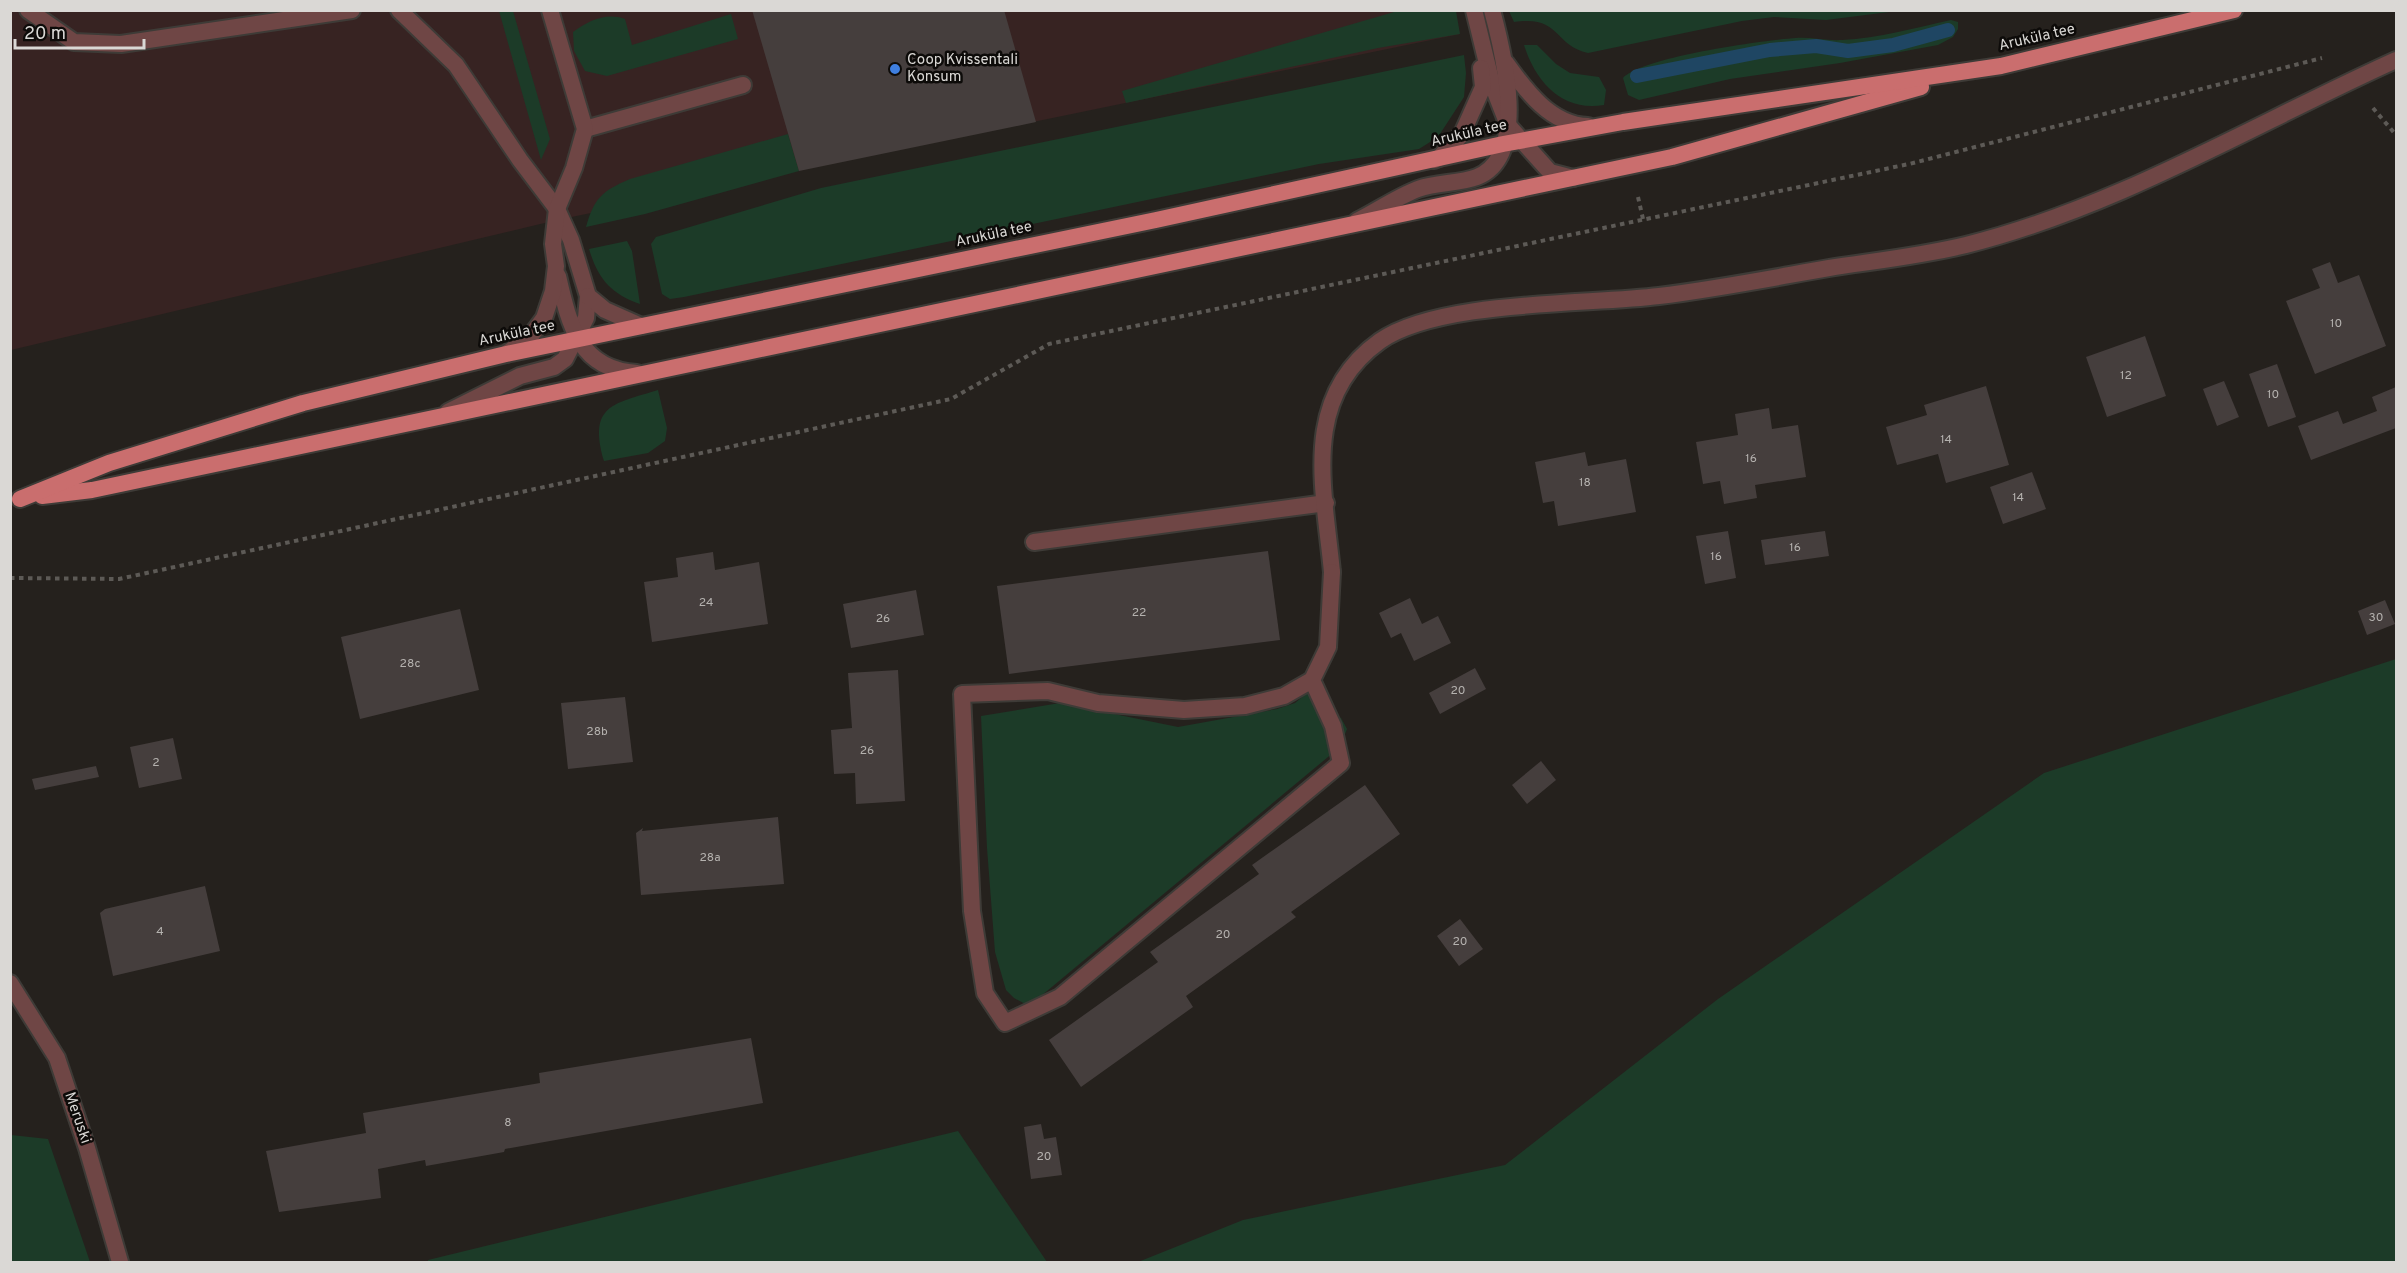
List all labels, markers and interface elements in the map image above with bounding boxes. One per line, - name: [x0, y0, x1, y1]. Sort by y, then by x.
- scale bar: [15, 12, 144, 50]
- street label: Aruküla tee: [1997, 20, 2077, 56]
- text: 20 m: [24, 23, 66, 46]
- place label: Coop Kvissentali Konsum: [907, 51, 1018, 87]
- marker: Coop Kvissentali Konsum: [888, 62, 902, 76]
- street label: Aruküla tee: [1429, 116, 1509, 152]
- street label: Aruküla tee: [954, 218, 1034, 252]
- house number: 10: [2330, 316, 2342, 332]
- street label: Aruküla tee: [477, 317, 557, 351]
- house number: 12: [2120, 368, 2132, 384]
- house number: 10: [2267, 387, 2279, 403]
- house number: 14: [1940, 432, 1952, 448]
- house number: 16: [1745, 451, 1757, 467]
- house number: 18: [1579, 475, 1591, 491]
- house number: 14: [2012, 490, 2024, 506]
- house number: 16: [1789, 540, 1801, 556]
- house number: 16: [1710, 549, 1722, 565]
- house number: 24: [699, 595, 713, 611]
- house number: 22: [1132, 605, 1146, 621]
- house number: 30: [2369, 610, 2383, 626]
- house number: 26: [876, 611, 890, 627]
- house number: 28c: [400, 656, 420, 672]
- house number: 20: [1450, 683, 1466, 699]
- house number: 28b: [586, 724, 608, 740]
- house number: 26: [860, 743, 874, 759]
- house number: 2: [152, 755, 160, 771]
- house number: 28a: [699, 850, 721, 866]
- house number: 4: [156, 924, 164, 940]
- house number: 20: [1215, 927, 1231, 943]
- house number: 20: [1452, 934, 1468, 950]
- street label: Meruski: [59, 1090, 95, 1146]
- house number: 8: [504, 1115, 512, 1131]
- house number: 20: [1036, 1149, 1052, 1165]

